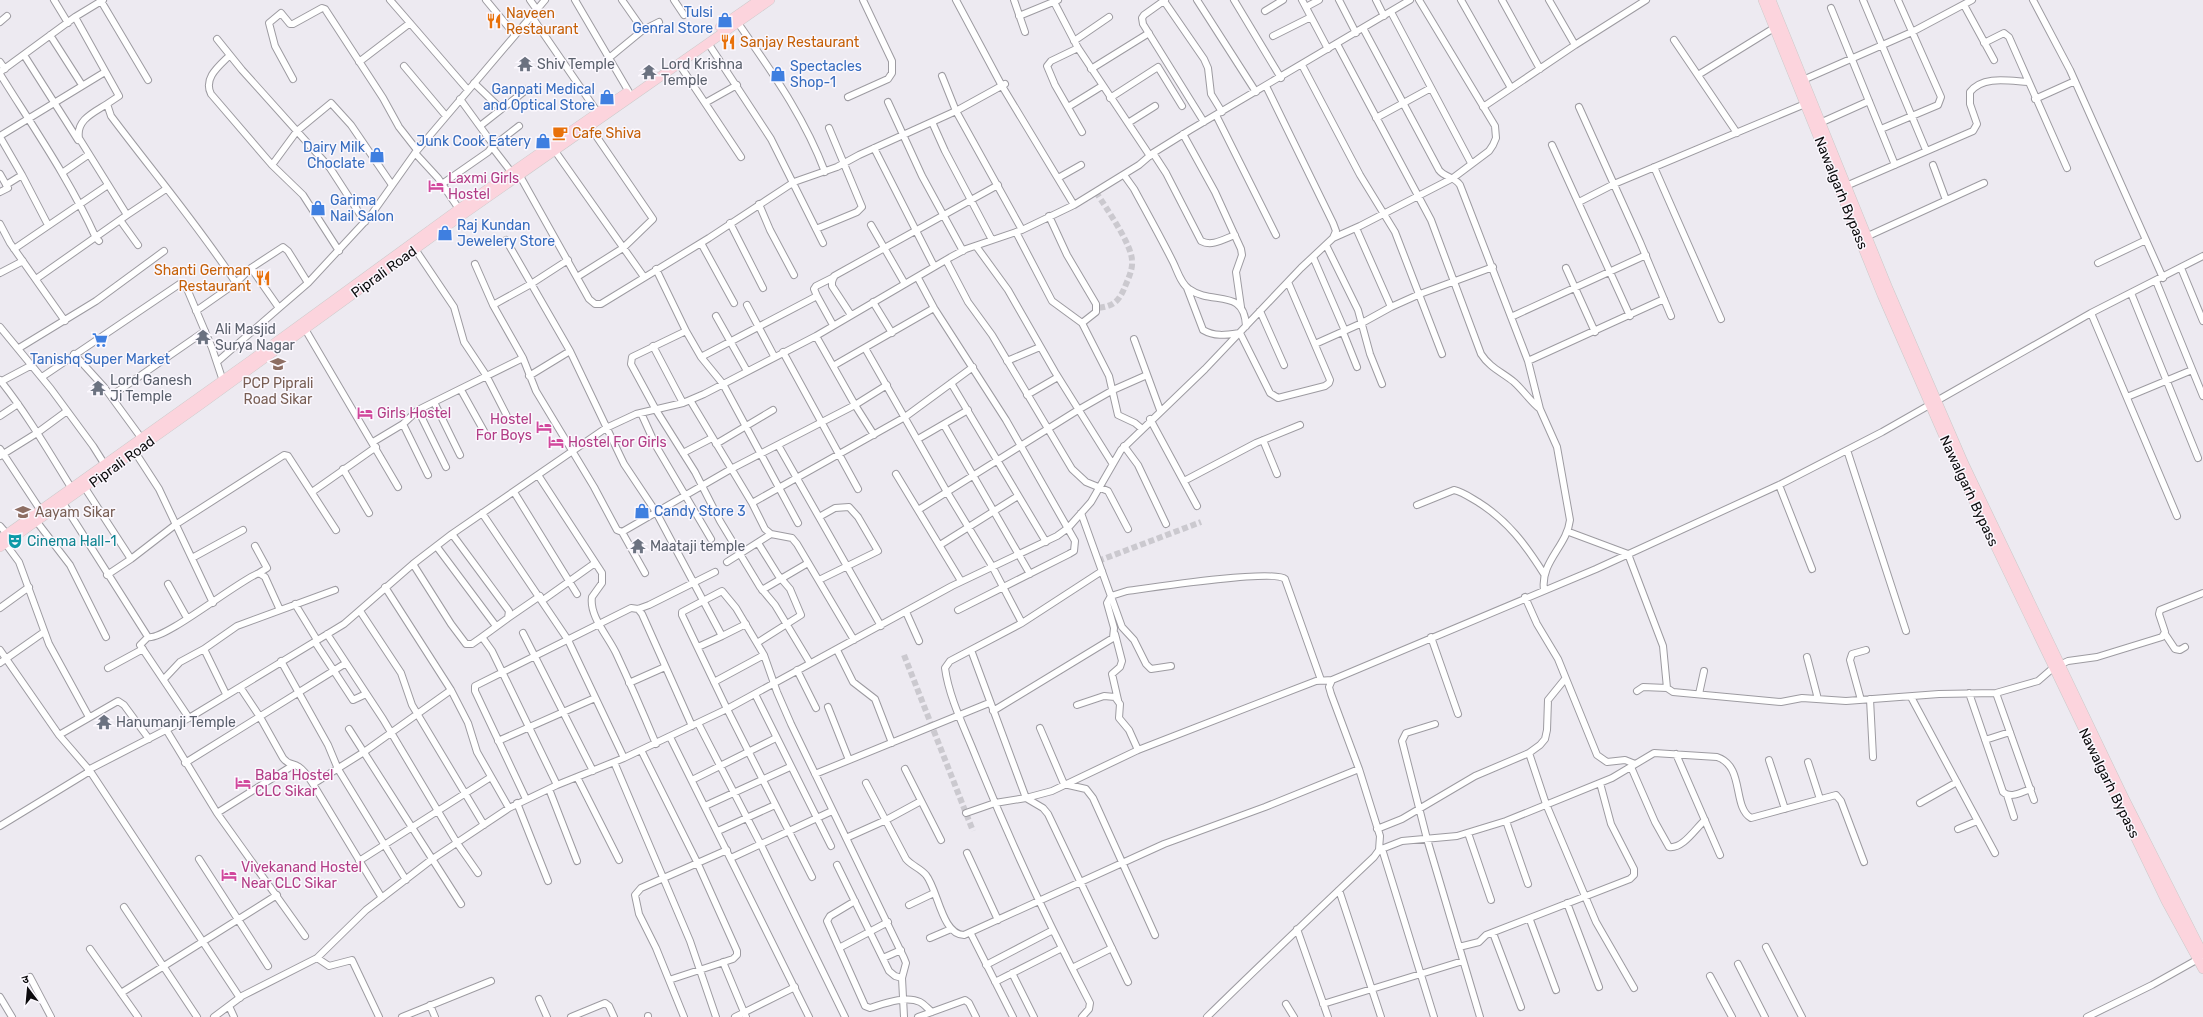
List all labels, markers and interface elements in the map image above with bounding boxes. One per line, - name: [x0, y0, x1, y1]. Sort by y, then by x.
- place label: Tulsi Genral Store: [632, 4, 713, 37]
- place label: Naveen Restaurant: [506, 5, 579, 38]
- shop icon: Tulsi Genral Store: [716, 11, 734, 29]
- restaurant icon: Naveen Restaurant: [485, 12, 503, 30]
- restaurant icon: Sanjay Restaurant: [719, 33, 737, 51]
- place label: Sanjay Restaurant: [740, 34, 860, 51]
- temple icon: Shiv Temple: [516, 55, 534, 73]
- place label: Shiv Temple: [537, 56, 615, 73]
- place label: Lord Krishna Temple: [661, 56, 743, 89]
- place label: Spectacles Shop-1: [790, 58, 862, 91]
- temple icon: Lord Krishna Temple: [640, 63, 658, 81]
- shop icon: Spectacles Shop-1: [769, 65, 787, 83]
- place label: Ganpati Medical and Optical Store: [483, 81, 595, 114]
- shop icon: Ganpati Medical and Optical Store: [598, 88, 616, 106]
- cafe icon: Cafe Shiva: [551, 124, 569, 142]
- place label: Cafe Shiva: [572, 125, 641, 142]
- shop icon: Junk Cook Eatery: [534, 132, 552, 150]
- place label: Junk Cook Eatery: [416, 133, 531, 150]
- street label: Nawalgarh Bypass: [1811, 134, 1871, 252]
- place label: Dairy Milk Choclate: [303, 139, 366, 172]
- shop icon: Dairy Milk Choclate: [368, 146, 386, 164]
- place label: Laxmi Girls Hostel: [448, 170, 519, 203]
- hotel icon: Laxmi Girls Hostel: [427, 177, 445, 195]
- place label: Garima Nail Salon: [330, 192, 394, 225]
- shop icon: Garima Nail Salon: [309, 199, 327, 217]
- place label: Raj Kundan Jewelery Store: [457, 217, 555, 250]
- shop icon: Raj Kundan Jewelery Store: [436, 224, 454, 242]
- street label: Piprali Road: [348, 242, 420, 302]
- place label: Shanti German Restaurant: [154, 262, 252, 295]
- restaurant icon: Shanti German Restaurant: [254, 269, 272, 287]
- place label: Ali Masjid Surya Nagar: [215, 321, 296, 354]
- temple icon: Ali Masjid Surya Nagar: [194, 328, 212, 346]
- supermarket icon: Tanishq Super Market: [91, 331, 109, 349]
- place label: Tanishq Super Market: [30, 351, 170, 368]
- school or university icon: PCP Piprali Road Sikar: [269, 355, 287, 373]
- place label: Lord Ganesh Ji Temple: [110, 372, 192, 405]
- place label: PCP Piprali Road Sikar: [243, 375, 313, 408]
- temple icon: Lord Ganesh Ji Temple: [89, 379, 107, 397]
- hotel icon: Girls Hostel: [356, 404, 374, 422]
- place label: Girls Hostel: [377, 405, 451, 422]
- place label: Hostel For Boys: [476, 411, 532, 444]
- hotel icon: Hostel For Boys: [535, 418, 553, 436]
- street label: Piprali Road: [86, 432, 158, 492]
- hotel icon: Hostel For Girls: [547, 433, 565, 451]
- street label: Nawalgarh Bypass: [1936, 433, 2002, 549]
- place label: Hostel For Girls: [568, 434, 667, 451]
- shop icon: Candy Store 3: [633, 502, 651, 520]
- school or university icon: Aayam Sikar: [14, 503, 32, 521]
- place label: Candy Store 3: [654, 503, 746, 520]
- place label: Aayam Sikar: [35, 504, 116, 521]
- theatre icon: Cinema Hall-1: [6, 532, 24, 550]
- place label: Cinema Hall-1: [27, 533, 116, 550]
- temple icon: Maataji temple: [629, 537, 647, 555]
- place label: Maataji temple: [650, 538, 745, 555]
- temple icon: Hanumanji Temple: [95, 713, 113, 731]
- place label: Hanumanji Temple: [116, 714, 236, 731]
- street label: Nawalgarh Bypass: [2075, 725, 2143, 841]
- place label: Baba Hostel CLC Sikar: [255, 767, 333, 800]
- hotel icon: Baba Hostel CLC Sikar: [234, 774, 252, 792]
- place label: Vivekanand Hostel Near CLC Sikar: [241, 859, 362, 892]
- hotel icon: Vivekanand Hostel Near CLC Sikar: [220, 866, 238, 884]
- north arrow: [8, 969, 48, 1009]
- text: उ: [20, 973, 31, 987]

